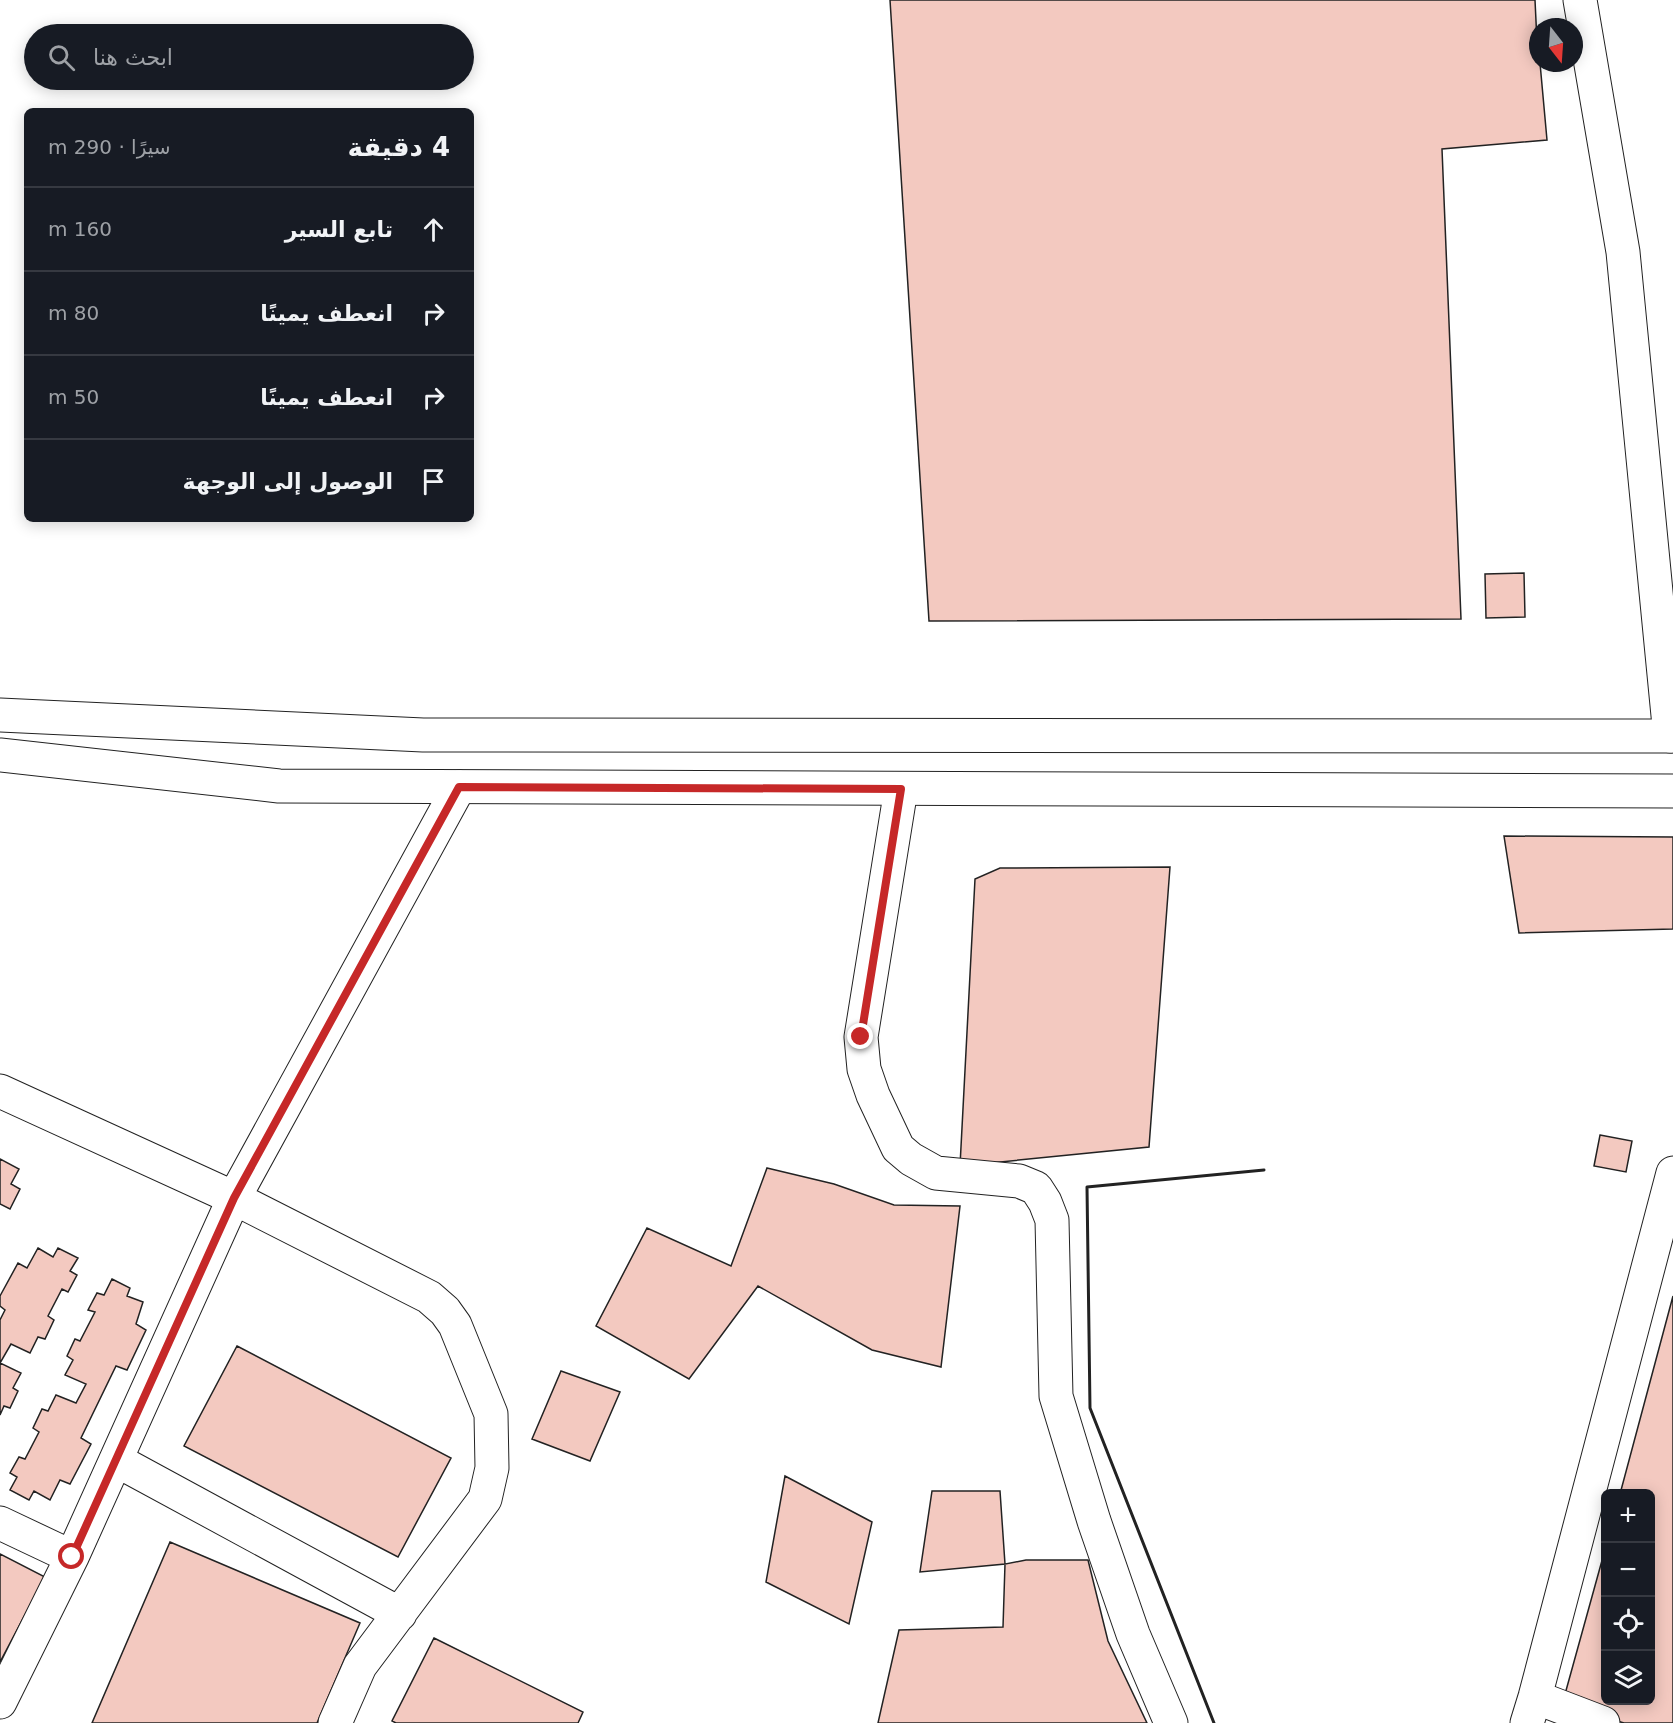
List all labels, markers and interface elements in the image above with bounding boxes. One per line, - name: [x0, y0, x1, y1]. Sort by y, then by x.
- north arrow: [1529, 18, 1583, 72]
- search box: [24, 24, 474, 90]
- icon: search: [45, 41, 78, 74]
- text: ابحث هنا: [93, 45, 173, 70]
- text: 4 دقيقة: [347, 132, 450, 162]
- text: سيرًا · 290 m: [48, 135, 171, 159]
- icon: ahead: [417, 213, 450, 246]
- text: 160 m: [48, 217, 112, 241]
- text: تابع السير: [285, 217, 393, 242]
- icon: right: [417, 297, 450, 330]
- text: 80 m: [48, 301, 99, 325]
- text: انعطف يمينًا: [260, 301, 393, 326]
- icon: right: [417, 381, 450, 414]
- text: 50 m: [48, 385, 99, 409]
- text: انعطف يمينًا: [260, 385, 393, 410]
- icon: arrive: [417, 465, 450, 498]
- text: الوصول إلى الوجهة: [183, 469, 393, 494]
- route end: [847, 1023, 873, 1049]
- map controls: [1601, 1489, 1655, 1705]
- button: +: [1601, 1489, 1655, 1543]
- route start: [58, 1543, 84, 1569]
- button: −: [1601, 1543, 1655, 1597]
- button: locate: [1601, 1597, 1655, 1651]
- button: layers: [1601, 1651, 1655, 1705]

